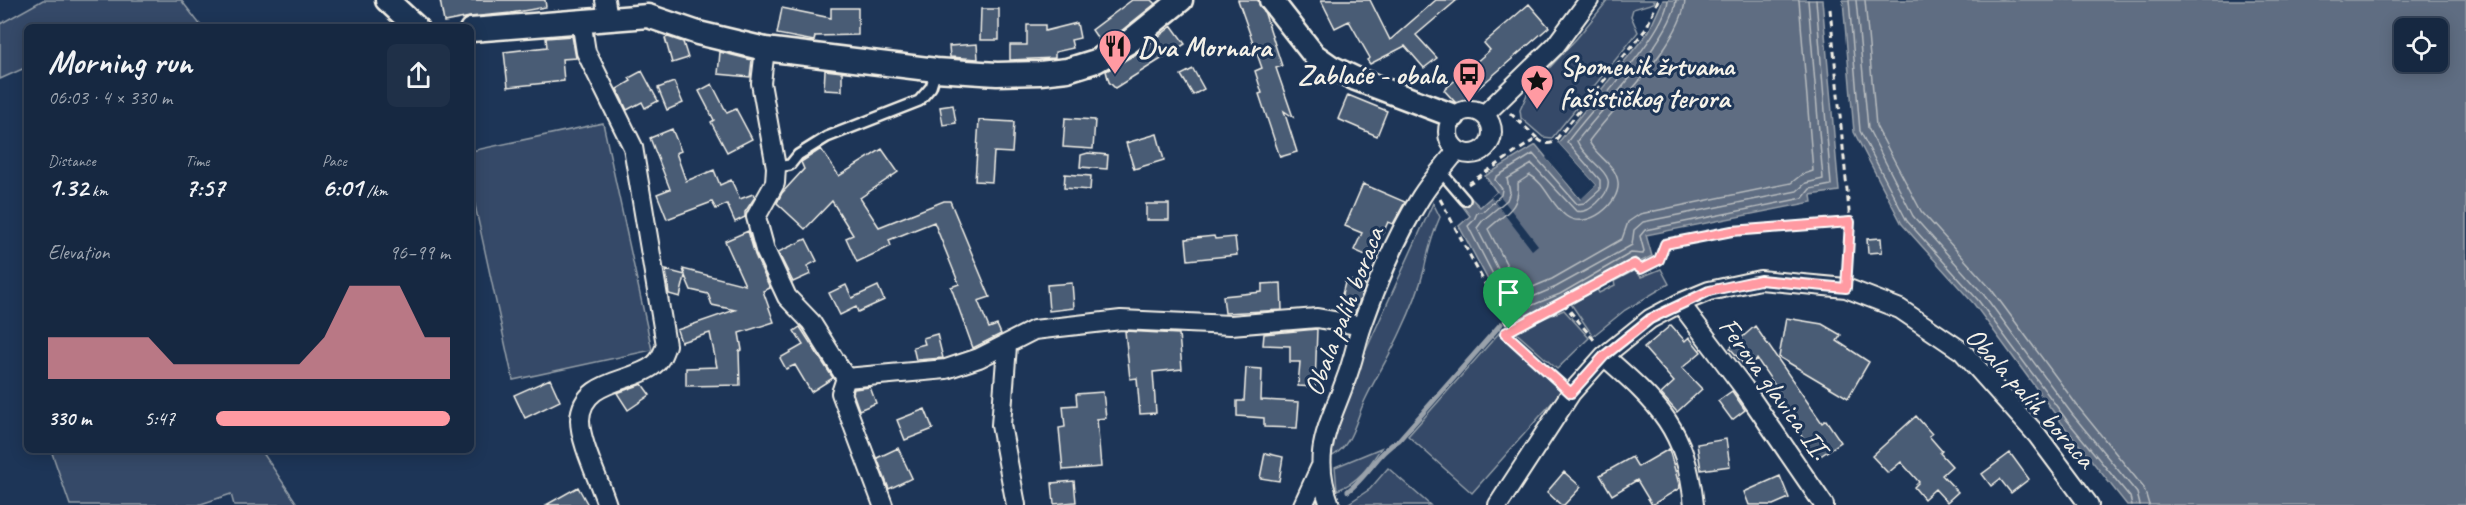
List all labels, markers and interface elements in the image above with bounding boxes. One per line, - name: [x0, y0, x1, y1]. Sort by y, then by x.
- map controls: [2394, 18, 2448, 72]
- button: locate: [2394, 18, 2448, 72]
- restaurant icon: Dva Mornara: [1097, 28, 1133, 75]
- place label: Dva Mornara: [1138, 29, 1274, 64]
- text: Morning run: [48, 41, 192, 83]
- button: share: [387, 44, 450, 107]
- place label: Spomenik žrtvama fašističkog terora: [1560, 48, 1737, 115]
- bus stop icon: Zablaće - obala: [1451, 56, 1487, 103]
- place label: Zablaće - obala: [1298, 57, 1448, 92]
- place icon: Spomenik žrtvama fašističkog terora: [1519, 63, 1555, 110]
- text: 06:03 · 4 × 330 m: [48, 85, 172, 110]
- text: Distance: [48, 151, 96, 171]
- text: Time: [185, 151, 209, 171]
- text: Pace: [322, 151, 347, 171]
- text: 1.32: [48, 171, 88, 204]
- text: 7:57: [185, 171, 225, 204]
- text: 6:01: [322, 171, 363, 204]
- text: km: [88, 181, 108, 201]
- text: /km: [363, 181, 388, 201]
- street label: Obala palih boraca: [1295, 220, 1392, 401]
- text: Elevation: [48, 240, 110, 265]
- text: 96–99 m: [389, 240, 450, 265]
- pin: [1483, 267, 1534, 329]
- icon: arrive: [1492, 276, 1525, 309]
- street label: Ferova glavica II.: [1711, 310, 1838, 467]
- street label: Obala palih boraca: [1958, 319, 2104, 476]
- text: 330 m: [48, 406, 91, 431]
- text: 5:47: [144, 406, 175, 431]

